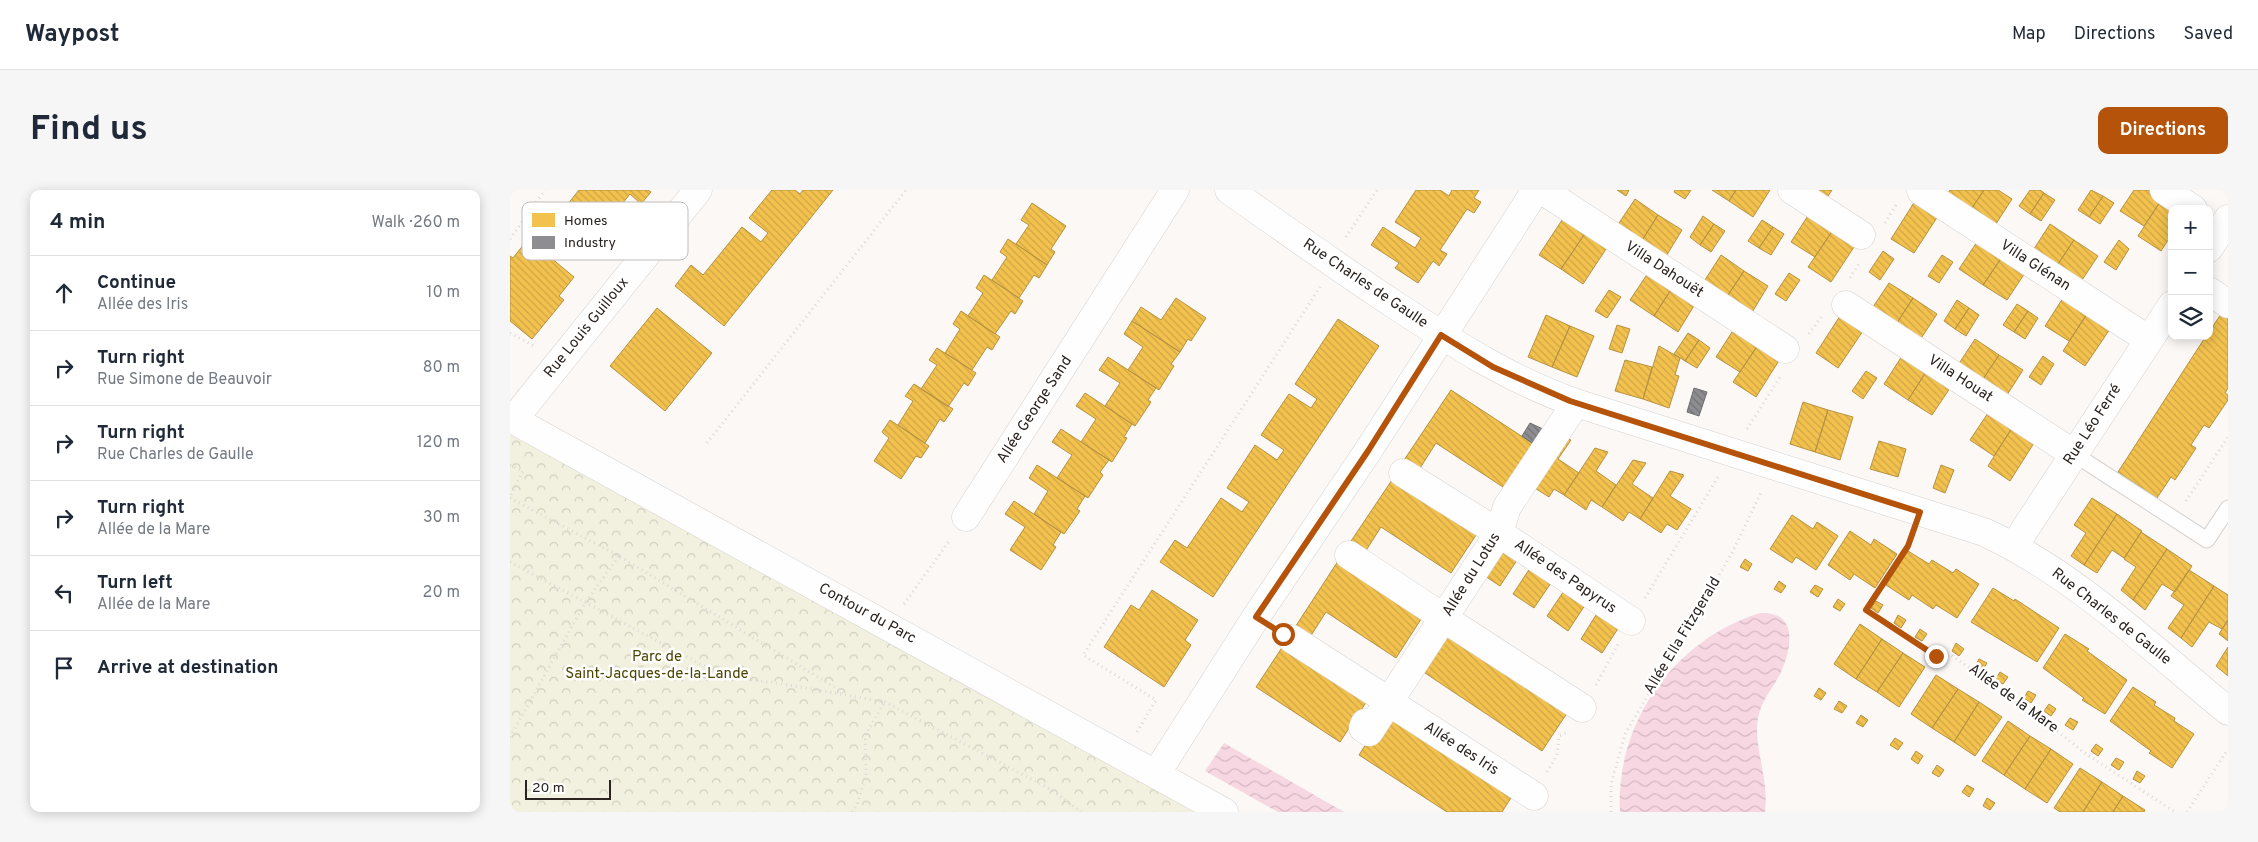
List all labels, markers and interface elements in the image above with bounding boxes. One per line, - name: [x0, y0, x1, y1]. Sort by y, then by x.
- text: Waypost: [25, 20, 119, 50]
- text: Map: [2012, 23, 2046, 46]
- text: Directions: [2074, 23, 2156, 46]
- text: Saved: [2184, 23, 2233, 46]
- button: Directions: [2098, 107, 2228, 154]
- text: Find us: [30, 108, 148, 152]
- legend: [522, 202, 688, 260]
- map controls: [2168, 205, 2213, 340]
- button: +: [2168, 205, 2213, 250]
- text: 4 min: [50, 209, 106, 236]
- text: Walk · 260 m: [371, 213, 460, 233]
- text: Homes: [564, 213, 608, 230]
- text: Industry: [564, 235, 616, 252]
- street label: Rue Charles de Gaulle: [1299, 235, 1431, 333]
- street label: Villa Glénan: [1996, 236, 2074, 296]
- street label: Villa Dahouët: [1621, 238, 1707, 302]
- button: −: [2168, 250, 2213, 295]
- text: Continue: [97, 271, 176, 295]
- street label: Rue Louis Guilloux: [540, 273, 634, 382]
- icon: ahead: [50, 279, 78, 307]
- text: 10 m: [426, 283, 460, 303]
- text: Allée des Iris: [97, 295, 188, 315]
- button: layers: [2168, 295, 2213, 340]
- text: Turn right: [97, 346, 185, 370]
- street label: Villa Houat: [1924, 351, 1996, 407]
- street label: Allée George Sand: [993, 353, 1077, 467]
- icon: right: [50, 354, 78, 382]
- text: 80 m: [423, 358, 460, 378]
- text: Rue Simone de Beauvoir: [97, 370, 272, 390]
- street label: Rue Léo Ferré: [2060, 381, 2126, 469]
- text: Turn right: [97, 421, 185, 445]
- icon: right: [50, 429, 78, 457]
- text: 120 m: [417, 433, 460, 453]
- text: Rue Charles de Gaulle: [97, 445, 254, 465]
- text: Turn right: [97, 496, 185, 520]
- icon: right: [50, 504, 78, 532]
- text: 30 m: [423, 508, 460, 528]
- text: Allée de la Mare: [97, 520, 210, 540]
- street label: Allée du Lotus: [1439, 529, 1505, 621]
- street label: Allée des Papyrus: [1510, 536, 1620, 618]
- street label: Rue Charles de Gaulle: [2047, 564, 2175, 670]
- text: Turn left: [97, 571, 173, 595]
- street label: Allée Ella Fitzgerald: [1640, 574, 1726, 698]
- icon: left: [50, 579, 78, 607]
- street label: Contour du Parc: [815, 579, 919, 649]
- text: 20 m: [423, 583, 460, 603]
- text: Allée de la Mare: [97, 595, 210, 615]
- route start: [1272, 623, 1295, 646]
- route end: [1925, 645, 1948, 668]
- park label: Parc de Saint-Jacques-de-la-Lande: [565, 648, 749, 684]
- icon: arrive: [50, 654, 78, 682]
- text: Arrive at destination: [97, 656, 278, 680]
- street label: Allée de la Mare: [1964, 660, 2062, 738]
- street label: Allée des Iris: [1420, 718, 1502, 780]
- scale bar: [525, 777, 611, 800]
- text: 20 m: [532, 780, 565, 797]

